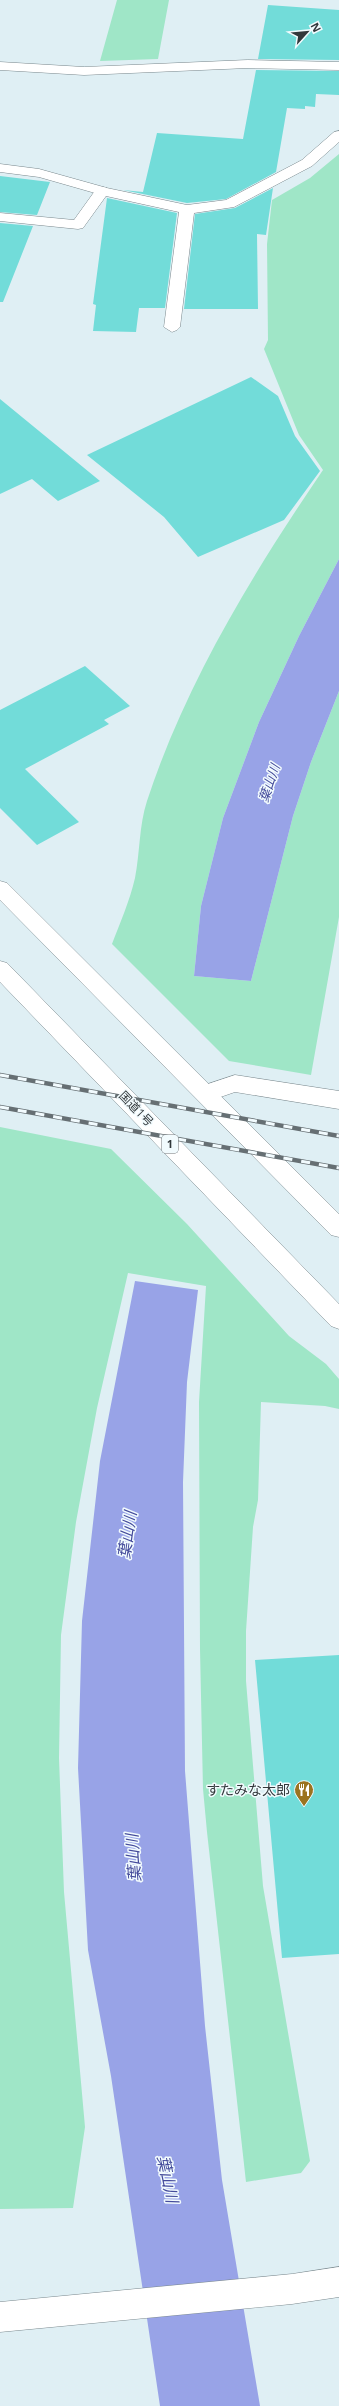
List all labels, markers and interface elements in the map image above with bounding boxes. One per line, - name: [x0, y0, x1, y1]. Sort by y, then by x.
- north arrow: [287, 12, 327, 52]
- text: N: [308, 20, 325, 35]
- water label: 葉山川: [254, 760, 285, 804]
- street label: 国道1号: [115, 1087, 157, 1130]
- road number: 1: [162, 1135, 178, 1153]
- water label: 葉山川: [113, 1508, 142, 1560]
- restaurant icon: すたみな太郎: [293, 1779, 315, 1807]
- place label: すたみな太郎: [206, 1780, 290, 1799]
- water label: 葉山川: [120, 1831, 146, 1883]
- water label: 葉山川: [152, 2153, 184, 2207]

